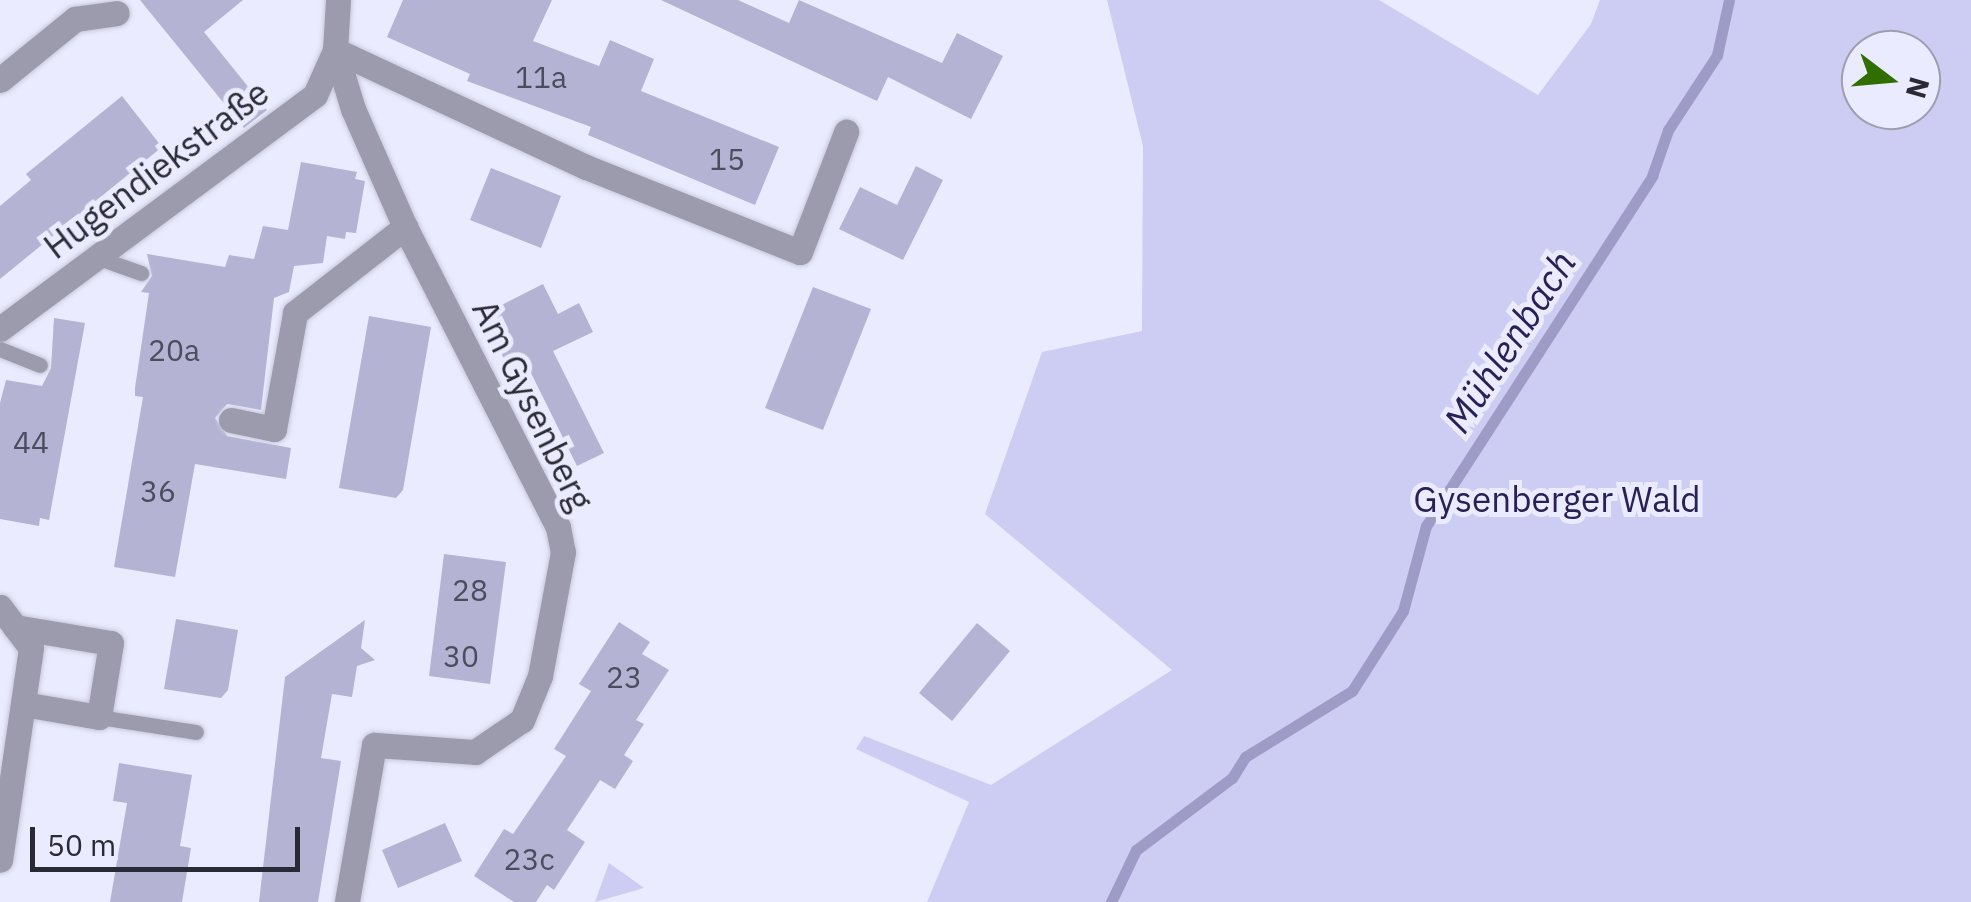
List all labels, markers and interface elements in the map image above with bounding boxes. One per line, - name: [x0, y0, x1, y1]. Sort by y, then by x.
- north arrow: [1841, 30, 1941, 130]
- house number: 11a: [515, 59, 567, 95]
- street label: Hugendiekstraße: [35, 71, 277, 267]
- text: N: [1898, 73, 1939, 103]
- house number: 15: [709, 141, 745, 177]
- water label: Mühlenbach: [1433, 242, 1585, 440]
- street label: Am Gysenberg: [464, 293, 602, 517]
- house number: 20a: [148, 332, 200, 368]
- house number: 44: [13, 424, 49, 460]
- house number: 36: [140, 473, 176, 509]
- park label: Gysenberger Wald: [1413, 478, 1701, 520]
- house number: 28: [452, 572, 488, 608]
- house number: 30: [443, 638, 479, 674]
- house number: 23: [606, 659, 642, 695]
- scale bar: [35, 807, 305, 869]
- text: 50 m: [47, 825, 116, 864]
- house number: 23c: [503, 841, 555, 877]

